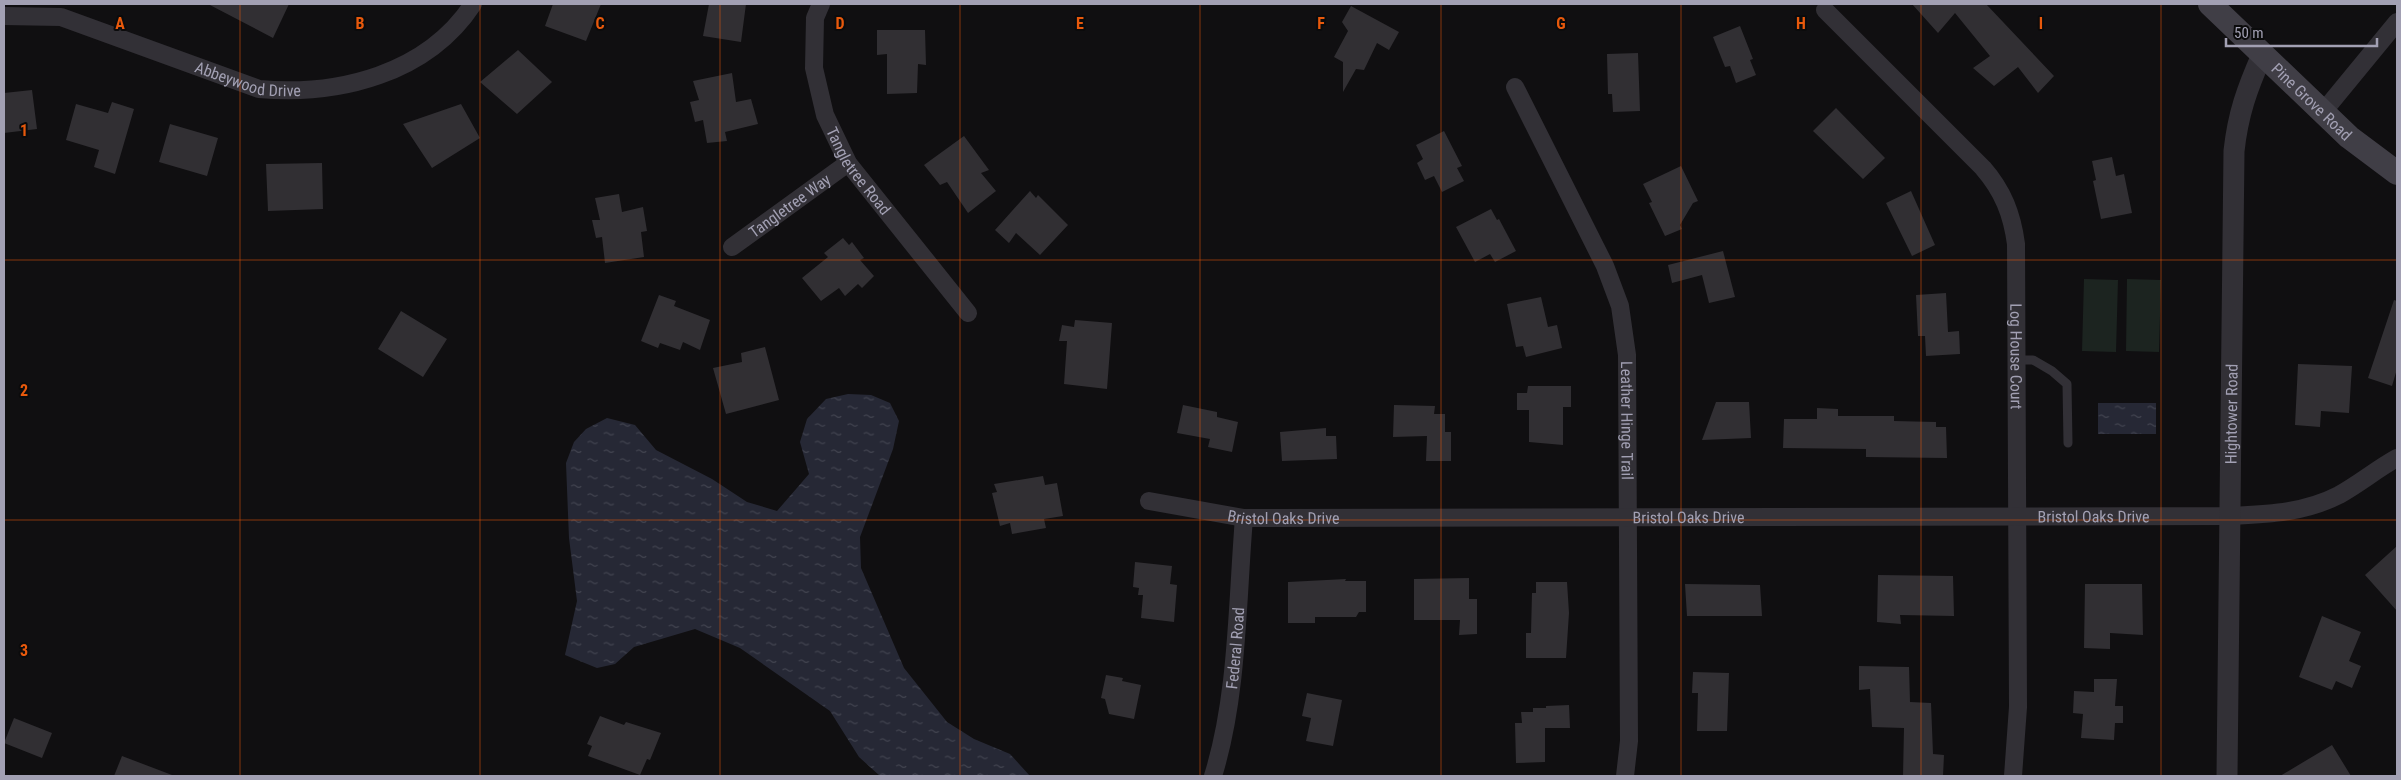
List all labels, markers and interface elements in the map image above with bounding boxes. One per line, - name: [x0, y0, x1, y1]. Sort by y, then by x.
- text: A: [115, 14, 125, 33]
- text: B: [356, 14, 365, 33]
- text: C: [595, 14, 605, 33]
- text: D: [835, 14, 845, 33]
- text: E: [1076, 14, 1084, 33]
- text: F: [1317, 14, 1325, 33]
- text: G: [1556, 14, 1566, 33]
- text: H: [1796, 14, 1806, 33]
- text: I: [2039, 14, 2043, 33]
- scale bar: [2226, 15, 2377, 47]
- text: 50 m: [2234, 24, 2264, 42]
- street label: Abbeywood Drive: [192, 58, 301, 100]
- street label: Pine Grove Road: [2268, 59, 2356, 145]
- text: 1: [20, 121, 28, 140]
- street label: Tangletree Road: [822, 124, 895, 219]
- street label: Tangletree Way: [745, 170, 835, 242]
- street label: Log House Court: [2006, 303, 2026, 410]
- street label: Leather Hinge Trail: [1617, 361, 1637, 480]
- street label: Hightower Road: [2221, 364, 2242, 464]
- text: 2: [20, 381, 28, 400]
- street label: Bristol Oaks Drive: [1226, 506, 1339, 528]
- street label: Bristol Oaks Drive: [2037, 507, 2149, 526]
- street label: Bristol Oaks Drive: [1632, 508, 1744, 527]
- street label: Federal Road: [1222, 607, 1248, 690]
- text: 3: [20, 641, 28, 660]

